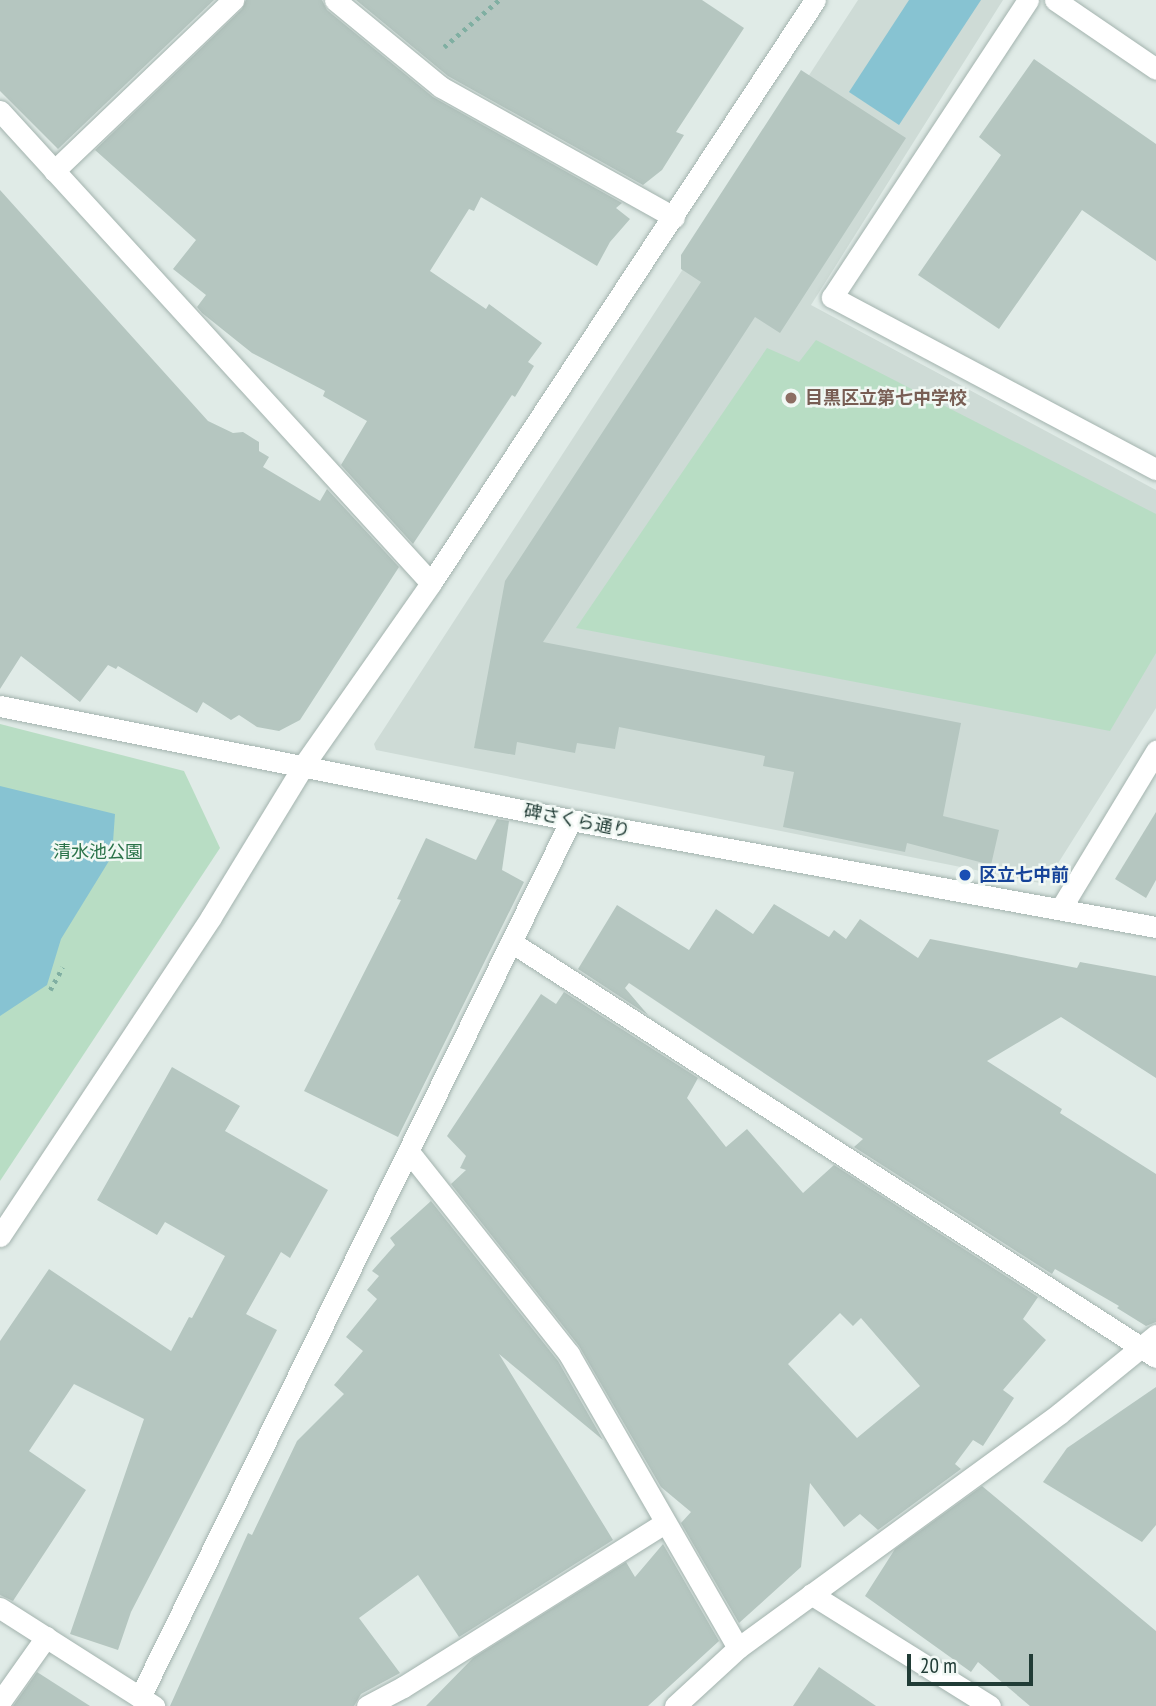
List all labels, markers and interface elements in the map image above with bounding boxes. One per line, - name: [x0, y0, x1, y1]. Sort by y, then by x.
- place label: 目黒区立第七中学校: [805, 387, 967, 409]
- marker: 目黒区立第七中学校: [783, 390, 799, 406]
- street label: 碑さくら通り: [522, 800, 632, 842]
- park label: 清水池公園: [53, 841, 143, 863]
- place label: 区立七中前: [979, 864, 1069, 886]
- marker: 区立七中前: [957, 867, 973, 883]
- scale bar: [911, 1640, 1037, 1684]
- text: 20 m: [920, 1652, 957, 1679]

